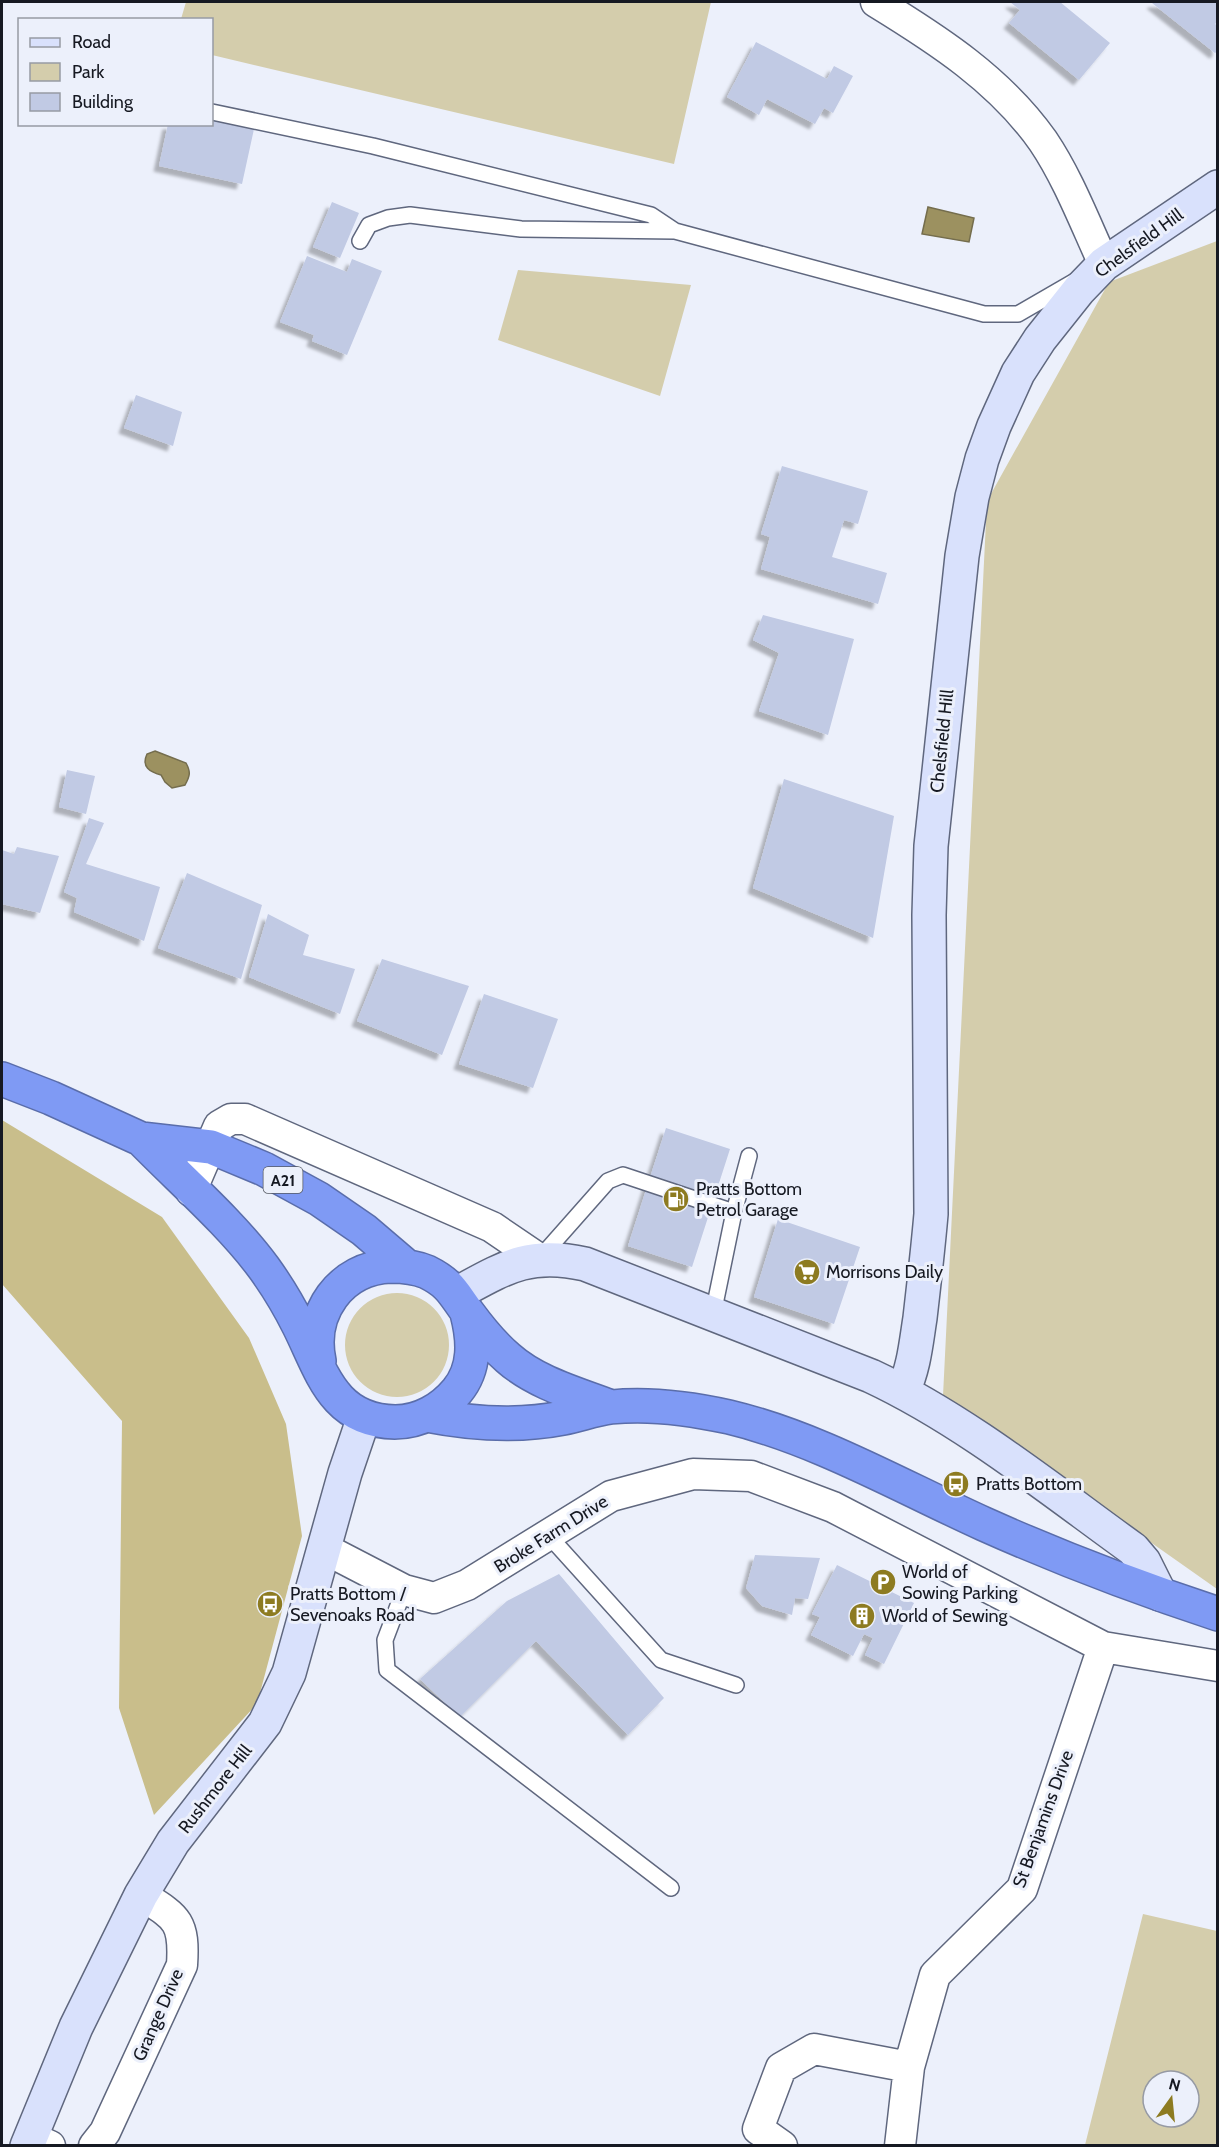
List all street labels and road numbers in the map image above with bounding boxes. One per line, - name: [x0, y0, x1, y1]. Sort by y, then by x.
- street label: Chelsfield Hill: [1091, 203, 1188, 282]
- street label: Chelsfield Hill: [926, 687, 958, 794]
- road number: A21: [264, 1167, 302, 1193]
- street label: Broke Farm Drive: [490, 1490, 612, 1578]
- street label: Rushmore Hill: [174, 1740, 257, 1838]
- street label: St Benjamins Drive: [1008, 1747, 1078, 1891]
- street label: Grange Drive: [128, 1965, 188, 2065]

